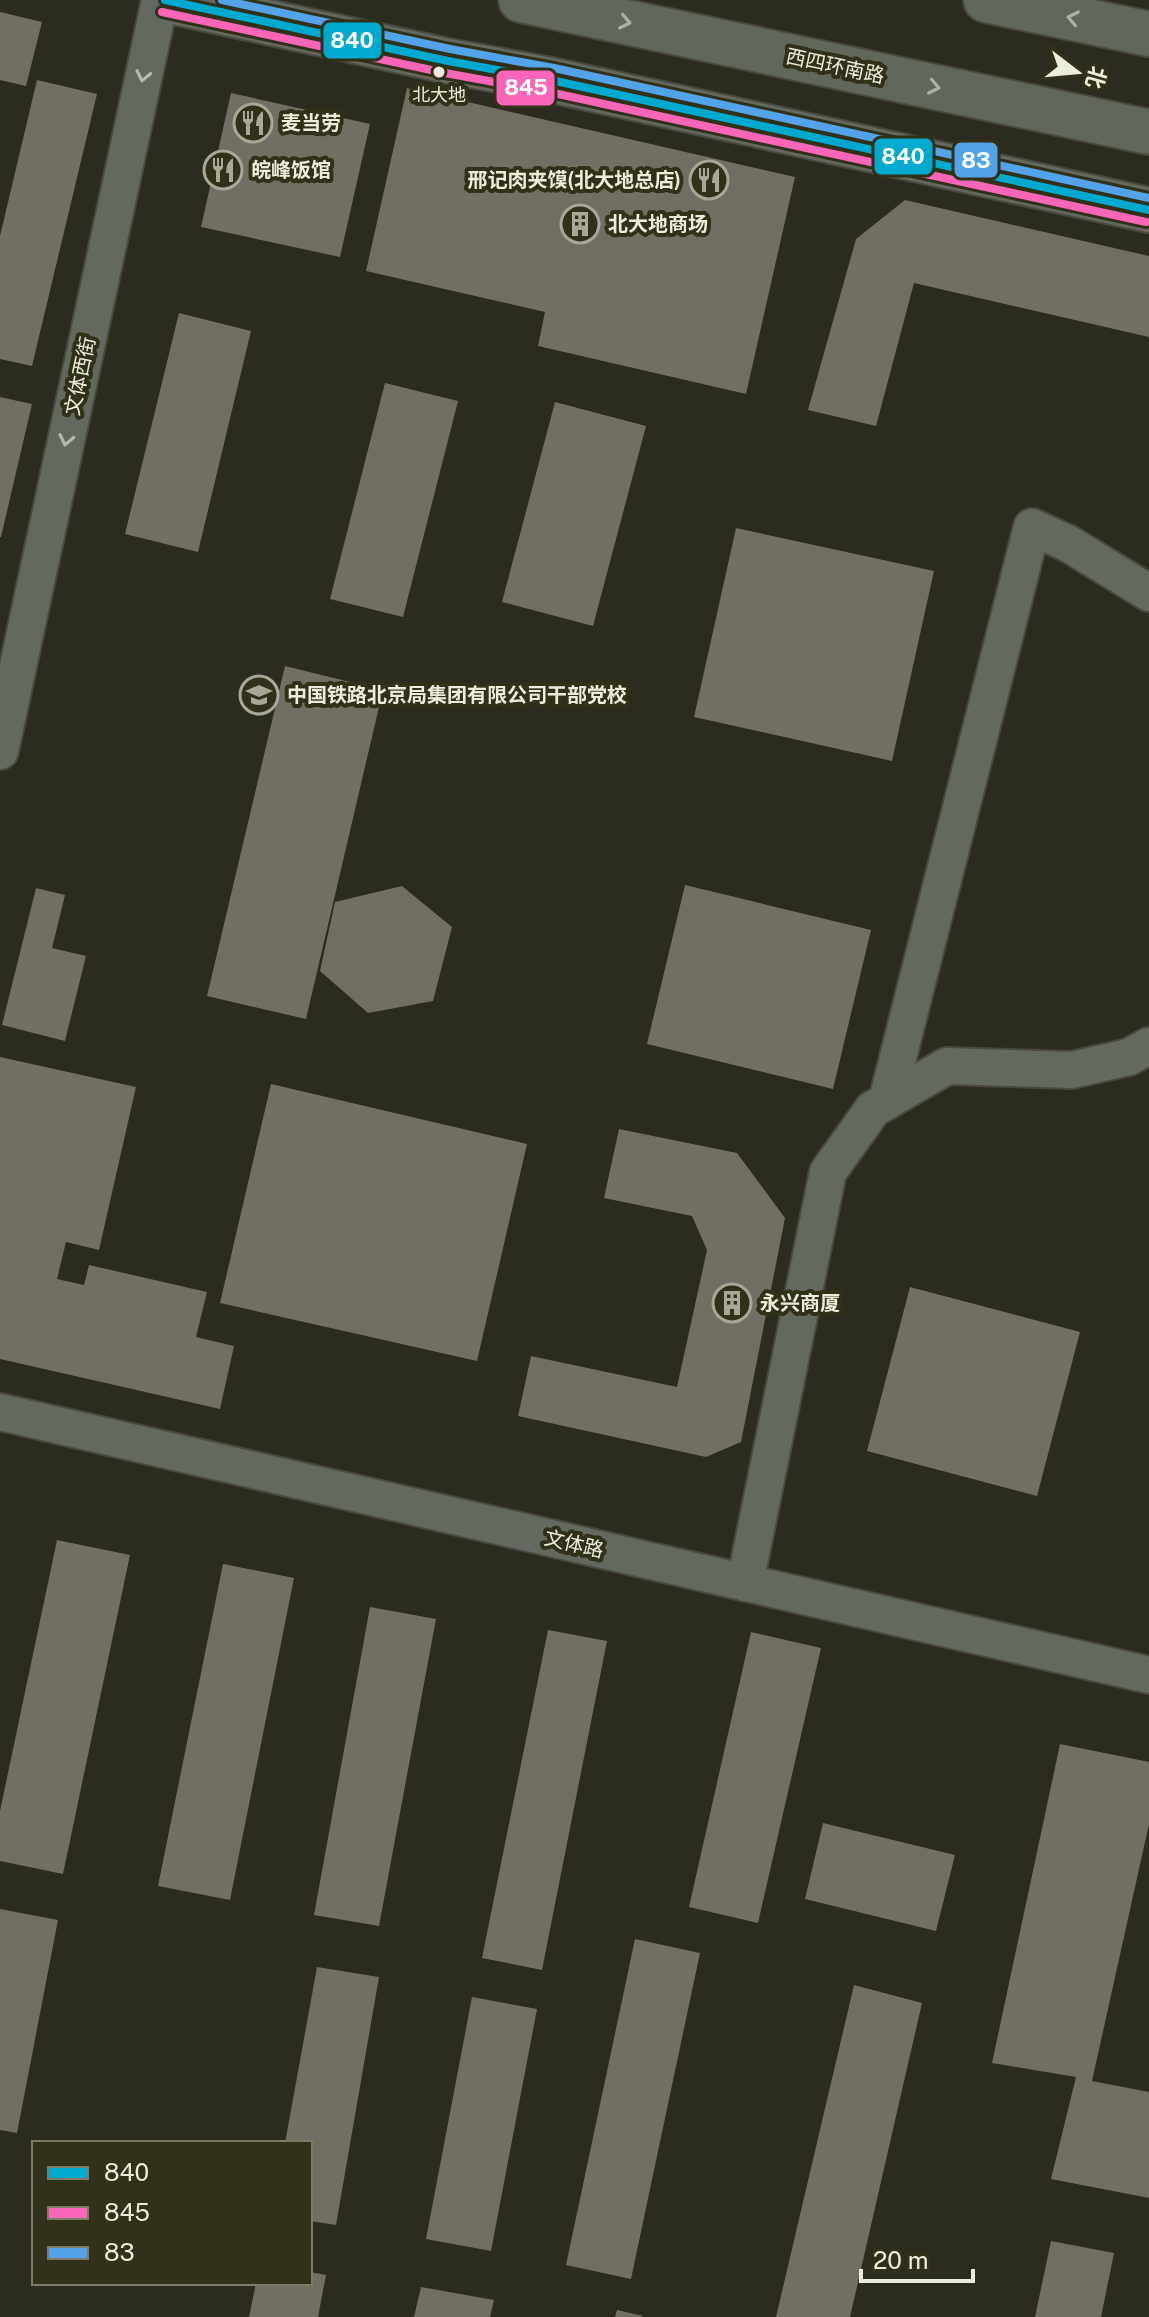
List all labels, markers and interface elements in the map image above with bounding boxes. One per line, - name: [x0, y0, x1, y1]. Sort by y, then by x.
- one-way arrow: [1066, 10, 1080, 27]
- one-way arrow: [617, 13, 631, 30]
- line badge: 840: [322, 21, 383, 60]
- text: 840: [330, 27, 374, 53]
- north arrow: [1037, 32, 1117, 112]
- street label: 西四环南路: [784, 44, 886, 88]
- text: 北: [1081, 63, 1112, 92]
- marker: 北大地: [431, 64, 447, 80]
- one-way arrow: [135, 69, 152, 83]
- line badge: 845: [495, 69, 556, 107]
- text: 845: [504, 74, 548, 100]
- one-way arrow: [927, 78, 940, 95]
- place label: 北大地: [412, 84, 466, 105]
- restaurant icon: 麦当劳: [232, 102, 274, 144]
- place label: 麦当劳: [281, 111, 341, 135]
- line badge: 840: [873, 137, 934, 176]
- line badge: 83: [953, 141, 999, 179]
- text: 840: [881, 143, 925, 169]
- text: 83: [961, 147, 991, 173]
- restaurant icon: 皖峰饭馆: [202, 149, 244, 191]
- place label: 皖峰饭馆: [251, 158, 331, 182]
- restaurant icon: 邢记肉夹馍(北大地总店): [688, 159, 730, 201]
- place label: 邢记肉夹馍(北大地总店): [468, 168, 681, 192]
- building icon: 北大地商场: [559, 203, 601, 245]
- place label: 北大地商场: [608, 212, 708, 236]
- street label: 文体西街: [60, 334, 100, 418]
- one-way arrow: [58, 433, 75, 446]
- school or university icon: 中国铁路北京局集团有限公司干部党校: [238, 674, 280, 716]
- place label: 中国铁路北京局集团有限公司干部党校: [287, 683, 627, 707]
- building icon: 永兴商厦: [711, 1282, 753, 1324]
- place label: 永兴商厦: [760, 1291, 840, 1315]
- street label: 文体路: [542, 1526, 606, 1562]
- legend: [32, 2141, 312, 2285]
- text: 840: [104, 2158, 149, 2186]
- text: 845: [104, 2198, 150, 2226]
- scale bar: [861, 2233, 973, 2283]
- text: 83: [104, 2238, 135, 2266]
- text: 20 m: [873, 2246, 929, 2274]

